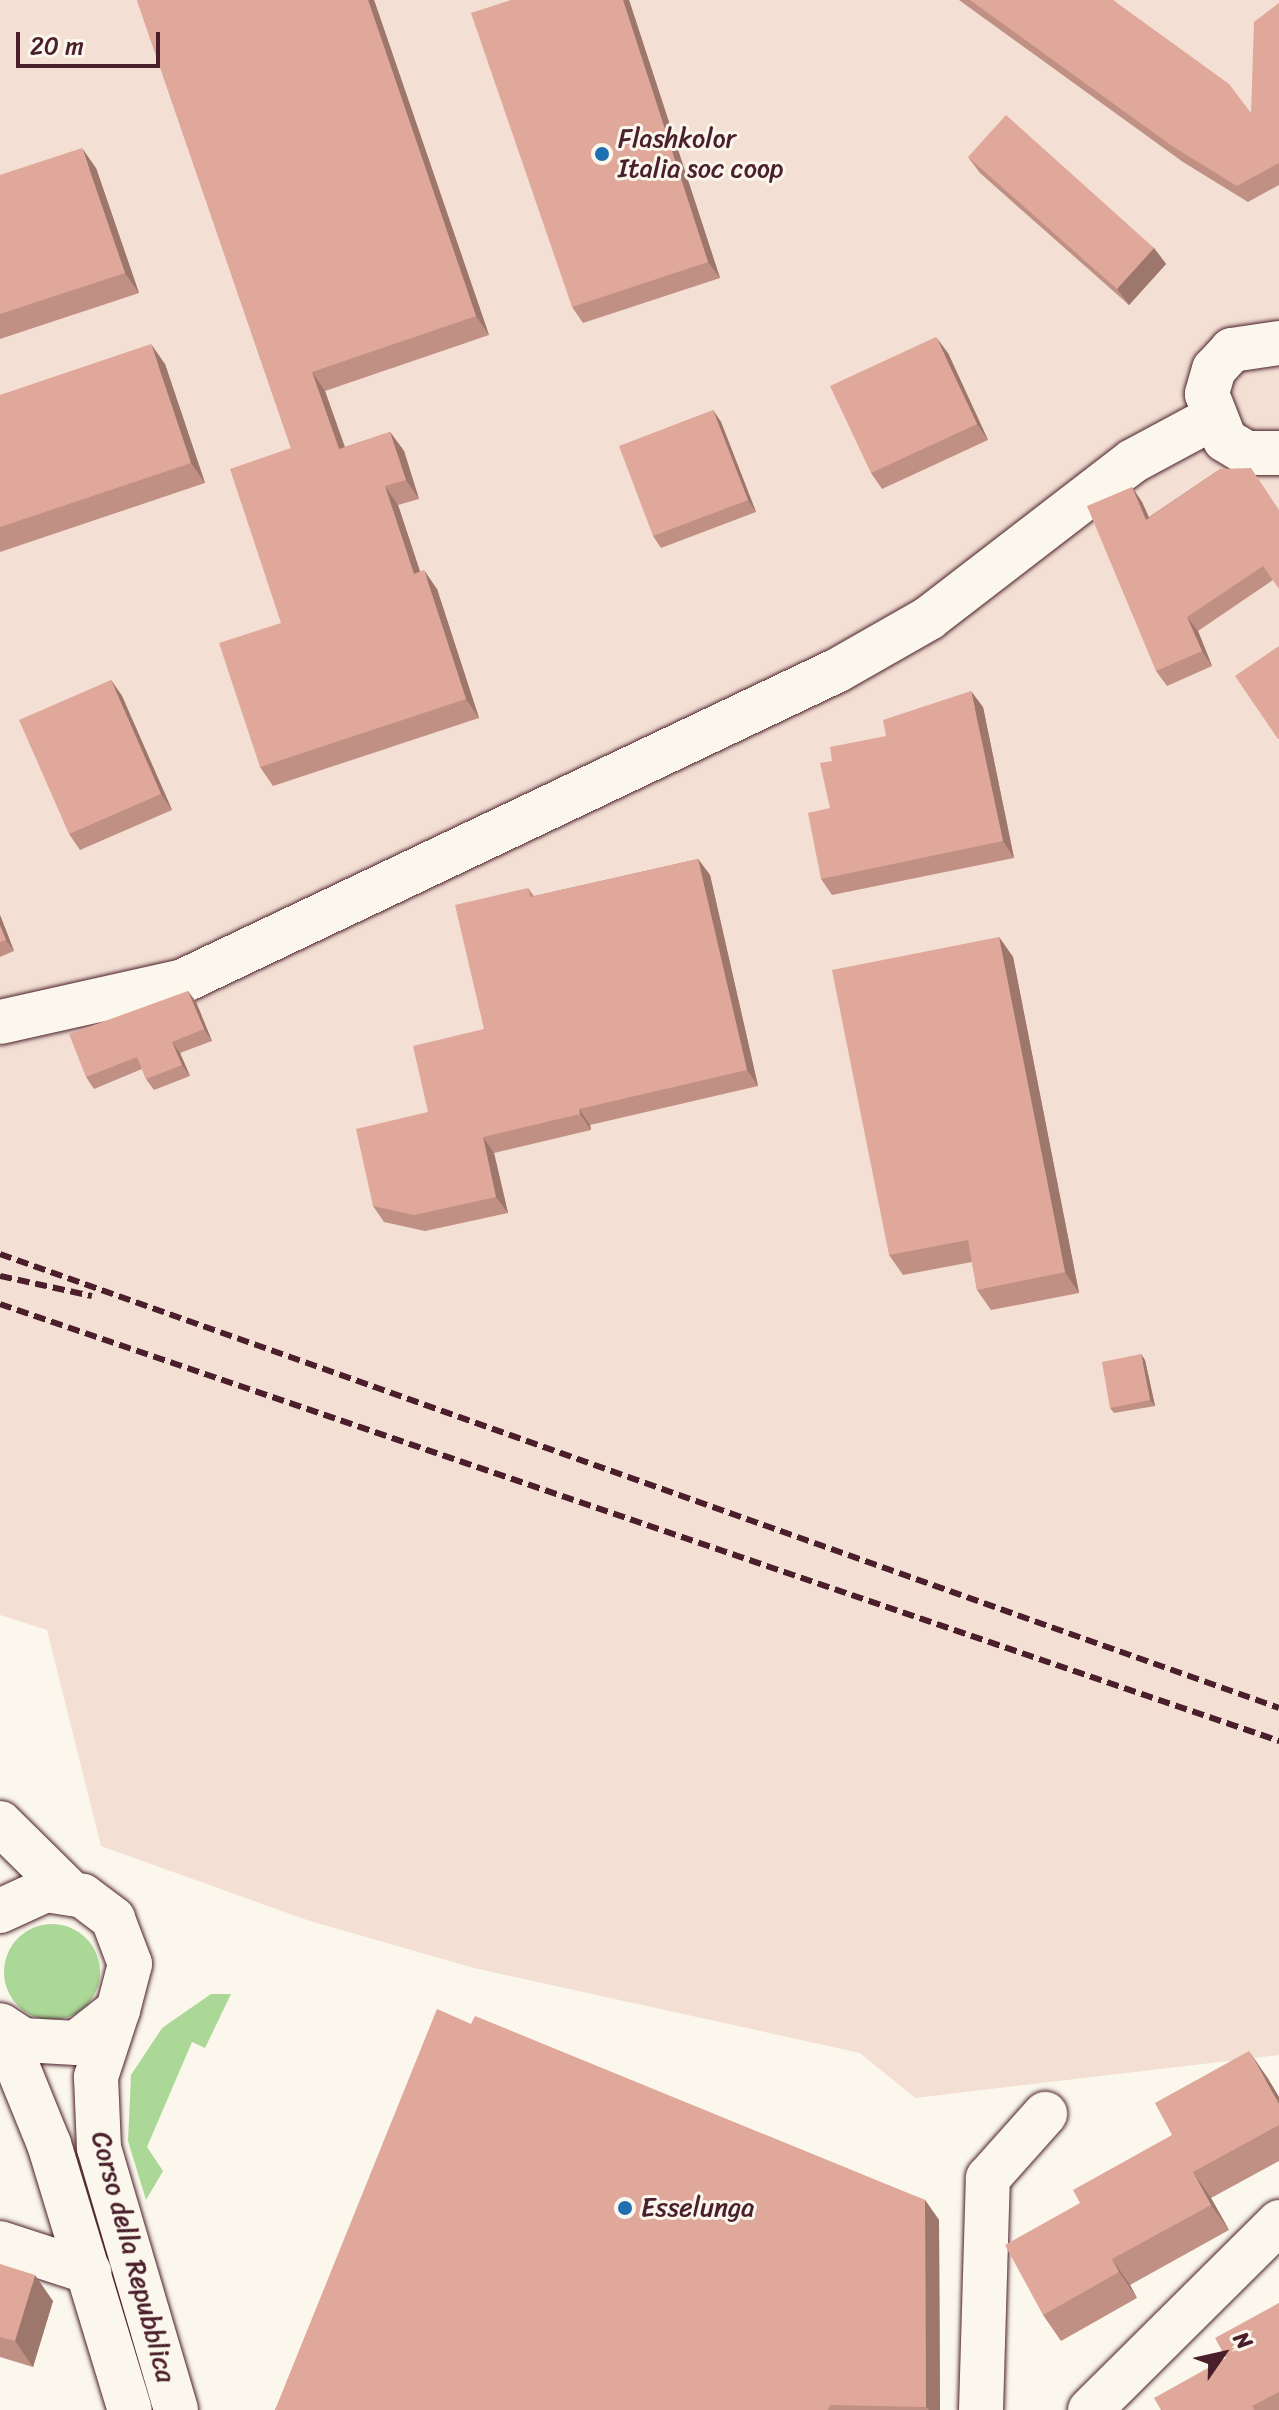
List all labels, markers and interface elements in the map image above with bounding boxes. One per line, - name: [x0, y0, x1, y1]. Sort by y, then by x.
- scale bar: [20, 16, 164, 66]
- text: 20 m: [30, 25, 84, 67]
- place label: Flashkolor Italia soc coop: [618, 123, 785, 184]
- marker: Flashkolor Italia soc coop: [593, 145, 611, 163]
- street label: Corso della Repubblica: [84, 2128, 182, 2386]
- place label: Esselunga: [641, 2192, 754, 2224]
- marker: Esselunga: [616, 2199, 634, 2217]
- north arrow: [1183, 2314, 1263, 2394]
- text: N: [1223, 2323, 1264, 2358]

